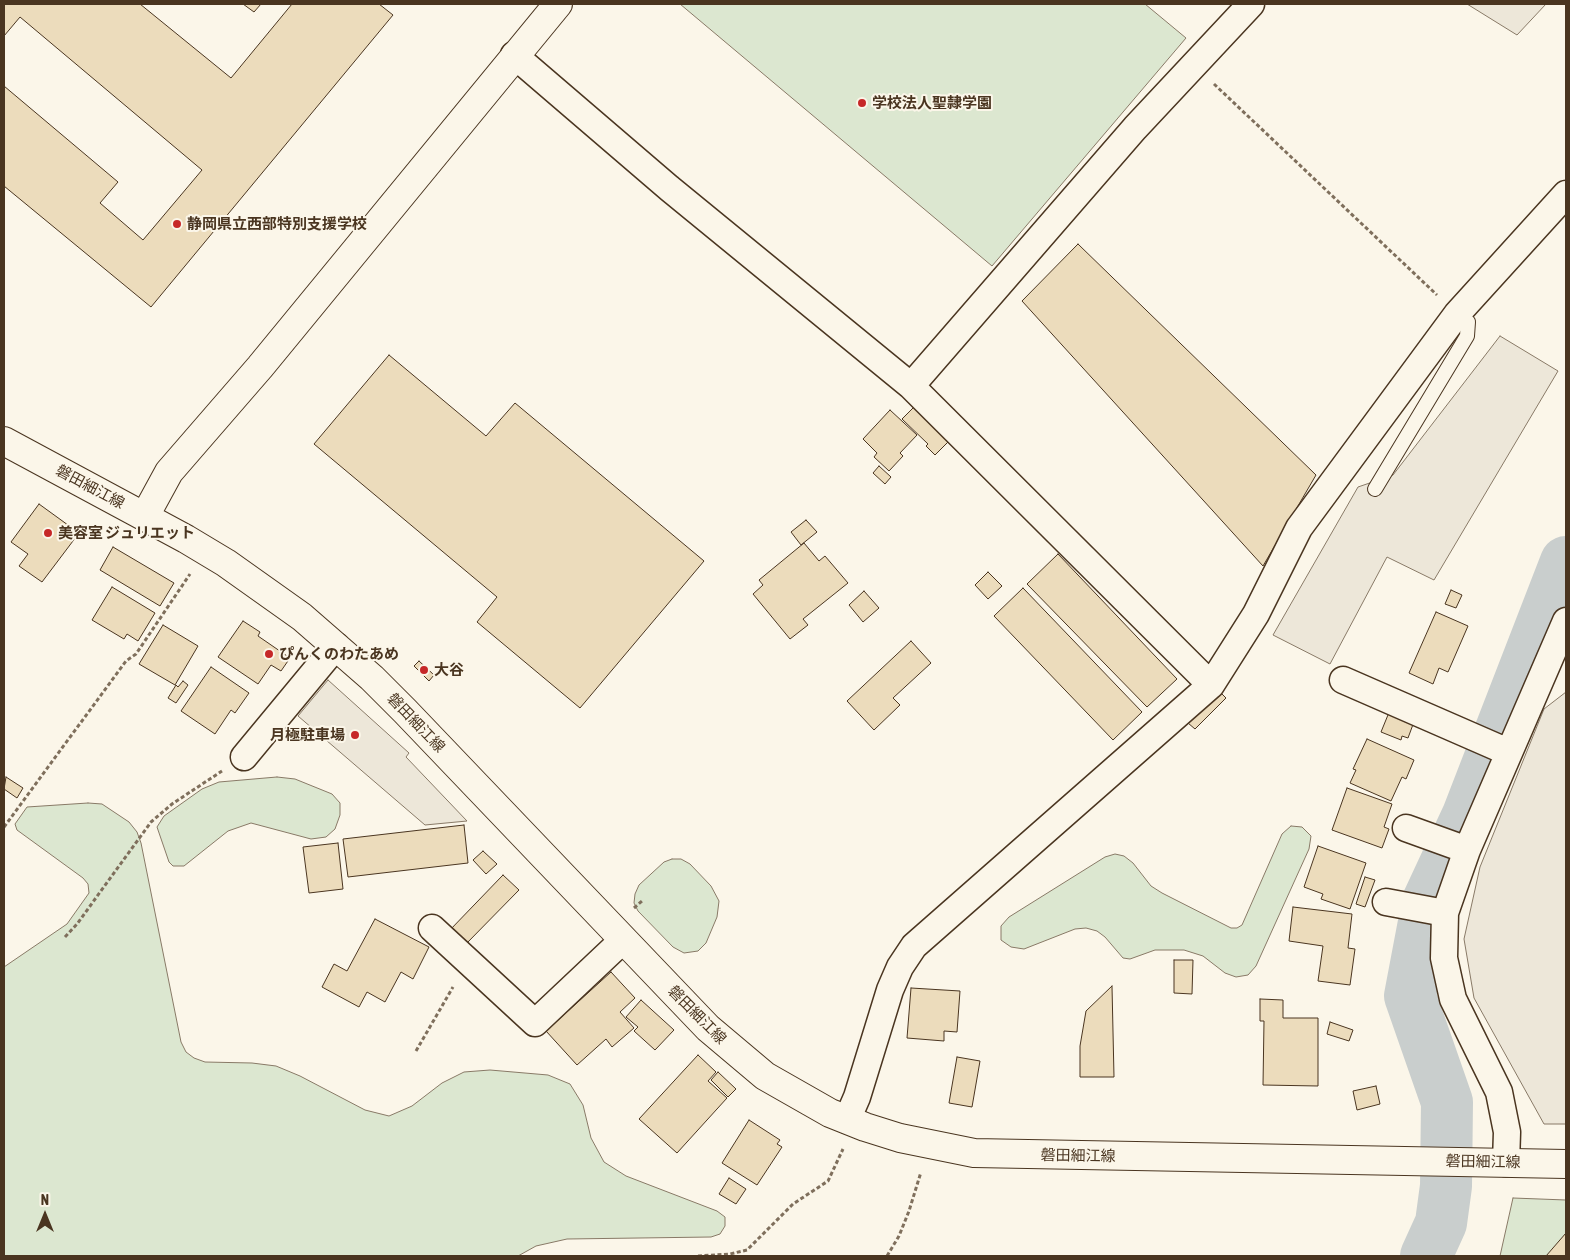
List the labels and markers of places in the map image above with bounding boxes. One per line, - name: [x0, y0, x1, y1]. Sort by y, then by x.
- place label: 学校法人聖隷学園: [872, 94, 992, 112]
- marker: 学校法人聖隷学園: [856, 97, 868, 109]
- place label: 静岡県立西部特別支援学校: [187, 215, 367, 233]
- marker: 静岡県立西部特別支援学校: [171, 218, 183, 230]
- place label: 美容室 ジュリエット: [58, 524, 195, 542]
- marker: 美容室 ジュリエット: [42, 527, 54, 539]
- place label: ぴんくのわたあめ: [279, 645, 399, 663]
- marker: ぴんくのわたあめ: [263, 648, 275, 660]
- place label: 大谷: [434, 661, 464, 679]
- marker: 大谷: [418, 664, 430, 676]
- place label: 月極駐車場: [270, 726, 345, 744]
- marker: 月極駐車場: [349, 729, 361, 741]

